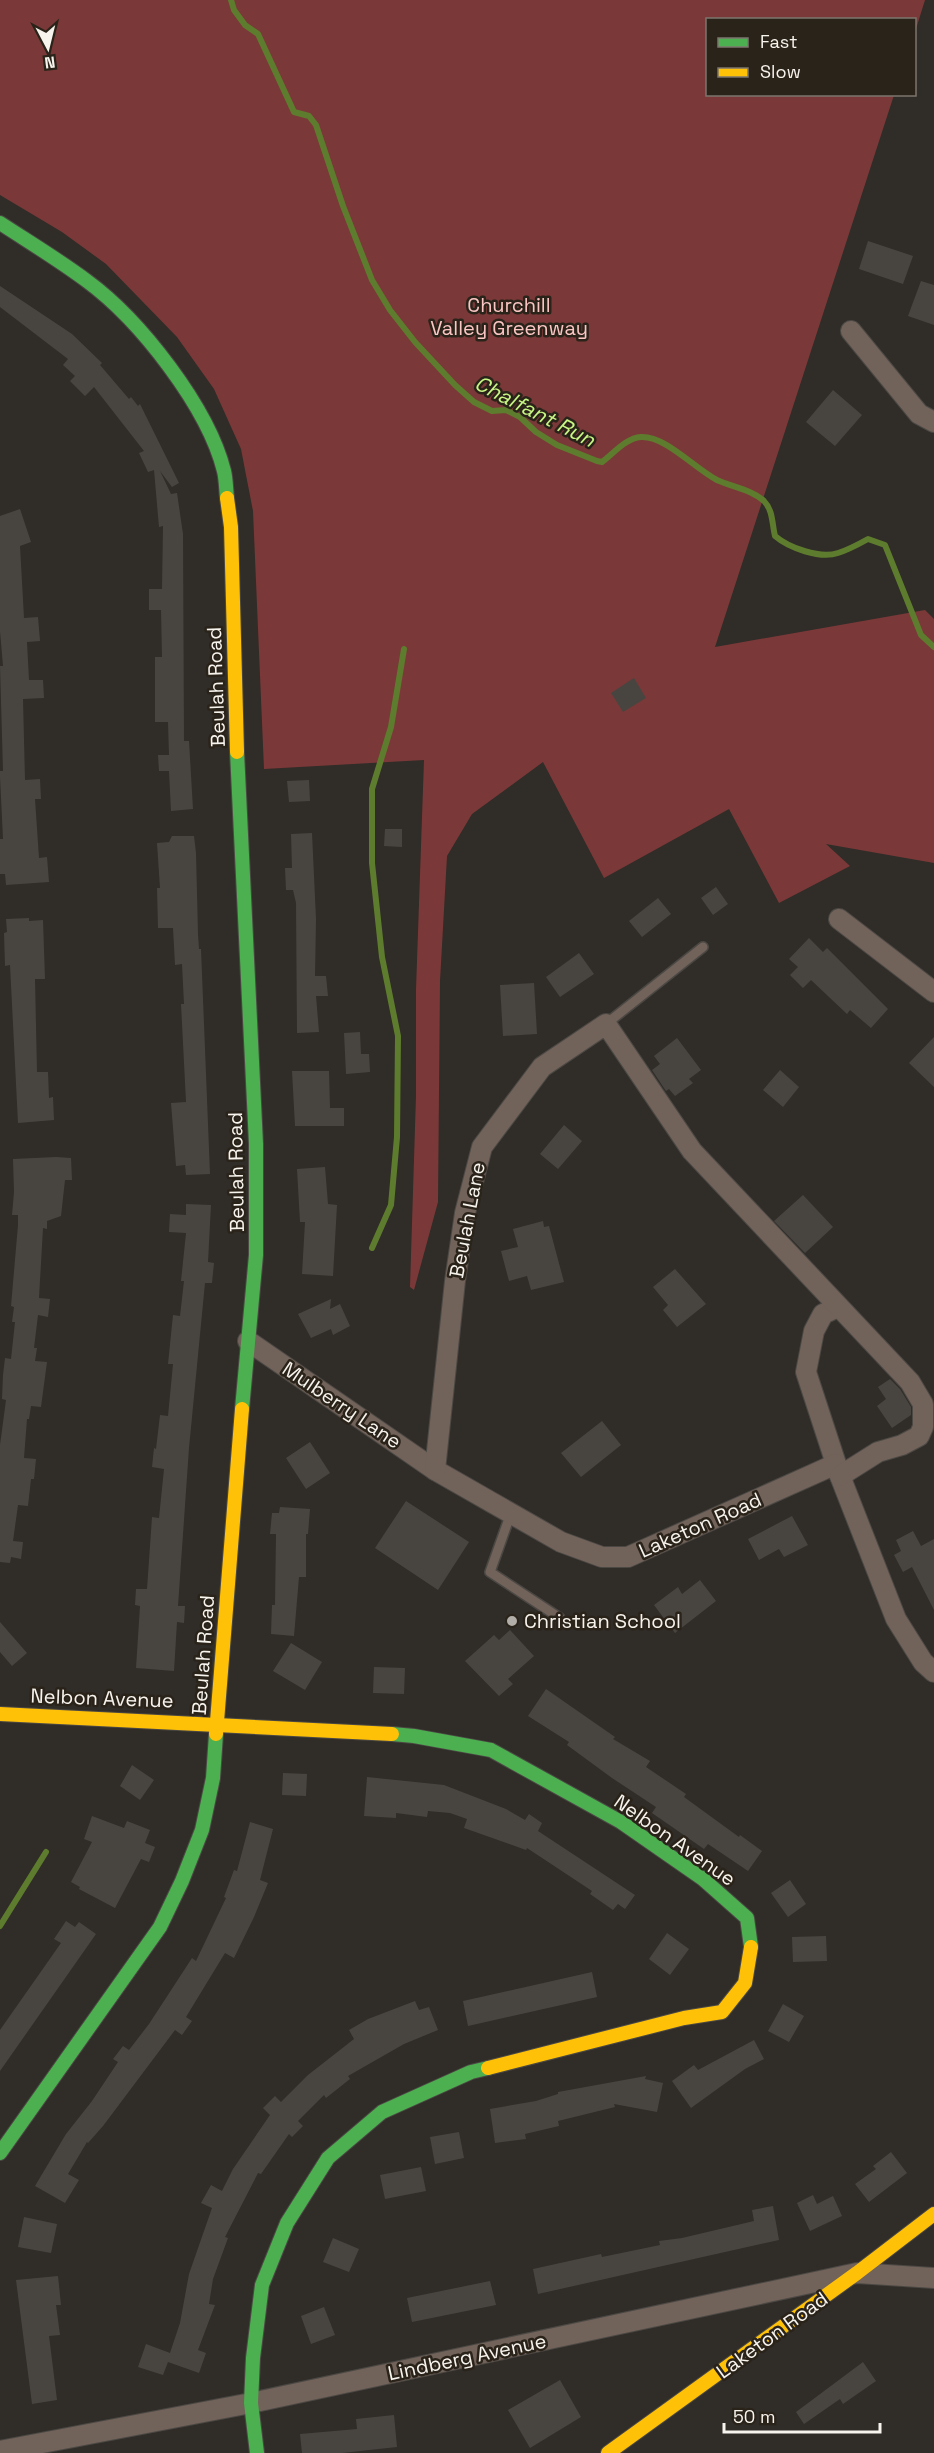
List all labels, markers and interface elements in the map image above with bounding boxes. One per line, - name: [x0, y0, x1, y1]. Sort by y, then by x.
- north arrow: [18, 18, 78, 78]
- legend: [706, 18, 916, 96]
- text: Fast: [760, 30, 797, 53]
- text: N: [43, 51, 56, 73]
- text: Slow: [760, 60, 801, 83]
- park label: Churchill Valley Greenway: [430, 292, 588, 341]
- water label: Chalfant Run: [470, 369, 601, 453]
- street label: Beulah Road: [201, 626, 231, 748]
- street label: Beulah Road: [222, 1112, 250, 1232]
- street label: Beulah Lane: [443, 1160, 491, 1280]
- street label: Mulberry Lane: [277, 1356, 407, 1454]
- street label: Laketon Road: [635, 1486, 765, 1564]
- street label: Beulah Road: [186, 1594, 220, 1716]
- place label: Christian School: [524, 1608, 681, 1634]
- marker: Christian School: [505, 1614, 519, 1628]
- street label: Nelbon Avenue: [30, 1683, 174, 1713]
- street label: Nelbon Avenue: [609, 1788, 741, 1892]
- street label: Laketon Road: [711, 2286, 833, 2384]
- street label: Lindberg Avenue: [385, 2328, 549, 2386]
- scale bar: [724, 2396, 880, 2434]
- text: 50 m: [733, 2405, 775, 2428]

